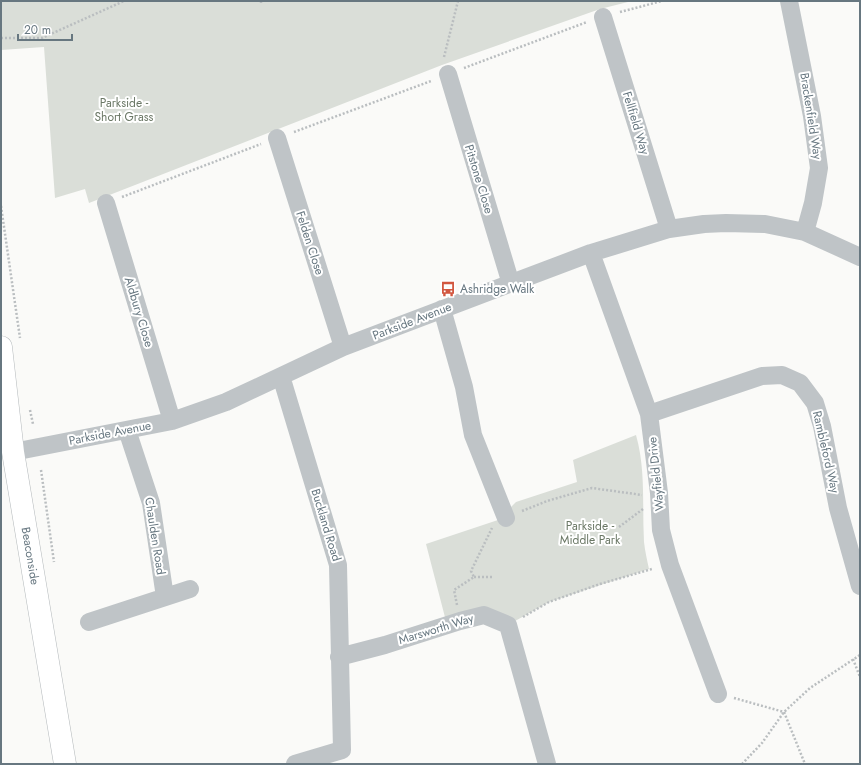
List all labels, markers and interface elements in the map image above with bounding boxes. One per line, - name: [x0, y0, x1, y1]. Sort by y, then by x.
- scale bar: [18, 16, 72, 42]
- text: 20 m: [24, 21, 51, 39]
- street label: Brackenfield Way: [795, 71, 827, 161]
- street label: Fellfield Way: [618, 89, 654, 157]
- park label: Parkside - Short Grass: [95, 94, 154, 126]
- street label: Pitstone Close: [460, 142, 498, 216]
- street label: Felden Close: [291, 209, 329, 277]
- street label: Aldbury Close: [120, 275, 158, 349]
- bus stop icon: Ashridge Walk: [439, 280, 457, 298]
- place label: Ashridge Walk: [460, 280, 535, 298]
- street label: Parkside Avenue: [370, 298, 454, 344]
- street label: Rambleford Way: [808, 409, 844, 496]
- street label: Parkside Avenue: [67, 416, 153, 450]
- street label: Wayfield Drive: [643, 436, 669, 512]
- street label: Buckland Road: [306, 486, 346, 564]
- street label: Chaulden Road: [140, 496, 170, 576]
- park label: Parkside - Middle Park: [560, 517, 621, 549]
- street label: Beaconside: [17, 526, 44, 586]
- street label: Marsworth Way: [396, 609, 476, 649]

